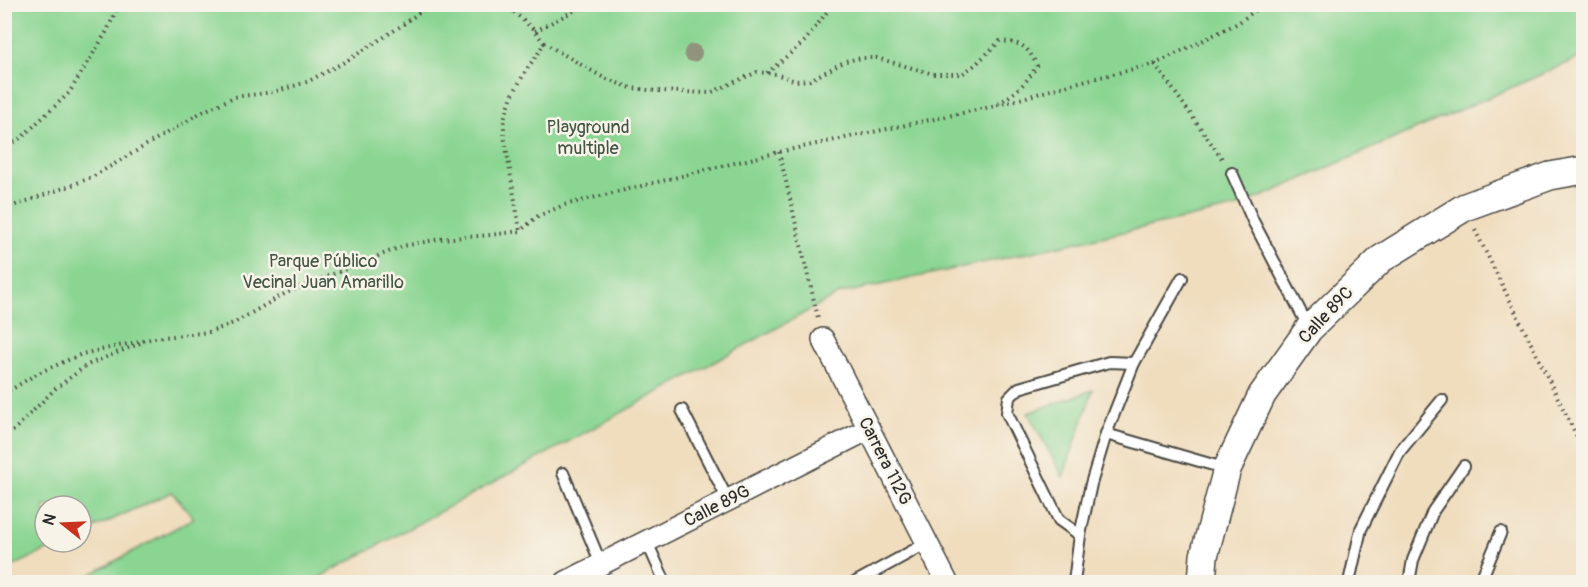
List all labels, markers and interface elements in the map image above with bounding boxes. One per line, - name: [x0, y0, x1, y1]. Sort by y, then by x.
- park label: Playground multiple: [546, 116, 630, 160]
- park label: Parque Público Vecinal Juan Amarillo: [242, 250, 404, 294]
- street label: Calle 89C: [1294, 281, 1358, 349]
- street label: Carrera 112G: [853, 413, 917, 509]
- street label: Calle 89G: [680, 480, 754, 532]
- north arrow: [33, 494, 93, 554]
- text: N: [39, 511, 61, 528]

